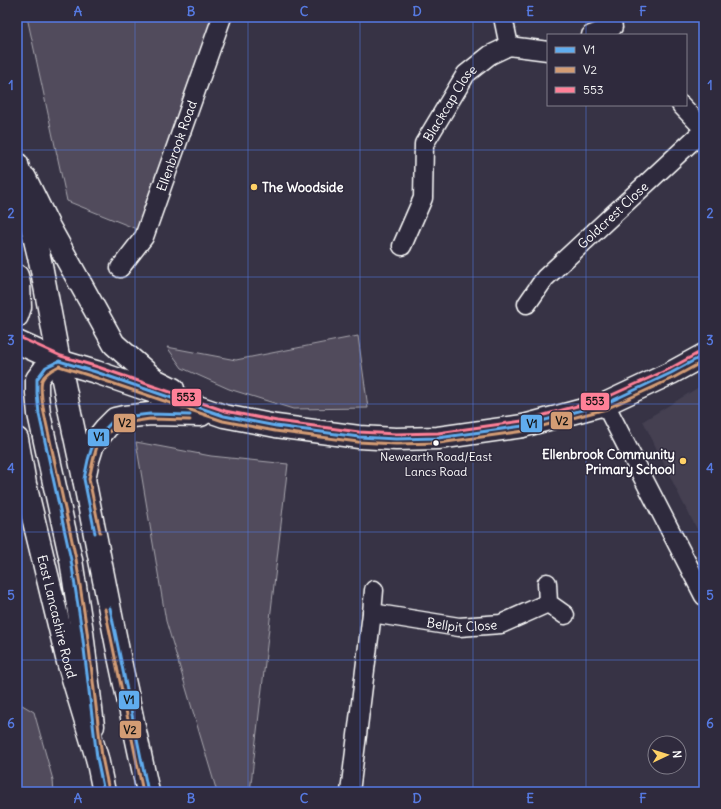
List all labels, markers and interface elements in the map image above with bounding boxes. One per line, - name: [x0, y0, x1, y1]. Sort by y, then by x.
- text: A: [74, 3, 83, 20]
- text: B: [187, 3, 196, 20]
- text: C: [300, 3, 309, 20]
- text: D: [412, 3, 422, 20]
- text: E: [526, 3, 534, 20]
- text: F: [639, 3, 647, 20]
- legend: [547, 34, 687, 106]
- text: V1: [583, 42, 595, 57]
- street label: Blackcap Close: [419, 61, 480, 145]
- text: V2: [583, 62, 598, 77]
- text: 1: [8, 77, 14, 94]
- text: 1: [707, 77, 713, 94]
- text: 553: [583, 82, 604, 97]
- street label: Ellenbrook Road: [153, 98, 201, 194]
- street label: Goldcrest Close: [574, 178, 652, 253]
- place label: The Woodside: [262, 179, 343, 196]
- marker: The Woodside: [249, 182, 259, 192]
- text: 2: [7, 205, 15, 222]
- text: 2: [706, 205, 714, 222]
- text: 3: [7, 332, 15, 349]
- text: 3: [706, 332, 714, 349]
- line badge: 553: [171, 388, 202, 407]
- text: 553: [177, 390, 195, 404]
- line badge: 553: [580, 392, 610, 411]
- text: 553: [586, 394, 604, 408]
- line badge: V2: [550, 411, 573, 430]
- line badge: V2: [113, 413, 136, 433]
- line badge: V1: [520, 414, 543, 433]
- text: V2: [556, 414, 568, 428]
- text: V2: [119, 416, 131, 430]
- text: V1: [526, 417, 538, 431]
- line badge: V1: [87, 428, 110, 447]
- text: V1: [93, 430, 105, 444]
- marker: Newearth Road/East Lancs Road: [431, 438, 441, 448]
- place label: Ellenbrook Community Primary School: [542, 446, 675, 478]
- place label: Newearth Road/East Lancs Road: [380, 449, 492, 479]
- marker: Ellenbrook Community Primary School: [678, 456, 688, 466]
- text: 4: [7, 460, 15, 477]
- text: 4: [706, 460, 714, 477]
- street label: East Lancashire Road: [33, 553, 80, 680]
- text: 5: [7, 587, 15, 604]
- text: 5: [706, 587, 714, 604]
- street label: Bellpit Close: [425, 614, 498, 636]
- line badge: V1: [118, 690, 140, 710]
- text: V1: [123, 693, 135, 707]
- text: 6: [7, 715, 15, 732]
- text: 6: [706, 715, 714, 732]
- line badge: V2: [119, 720, 142, 739]
- text: V2: [124, 723, 136, 737]
- north arrow: [647, 735, 687, 775]
- text: N: [670, 750, 684, 759]
- text: A: [74, 790, 83, 807]
- text: B: [187, 790, 196, 807]
- text: C: [300, 790, 309, 807]
- text: D: [412, 790, 422, 807]
- text: E: [526, 790, 534, 807]
- text: F: [639, 790, 647, 807]

